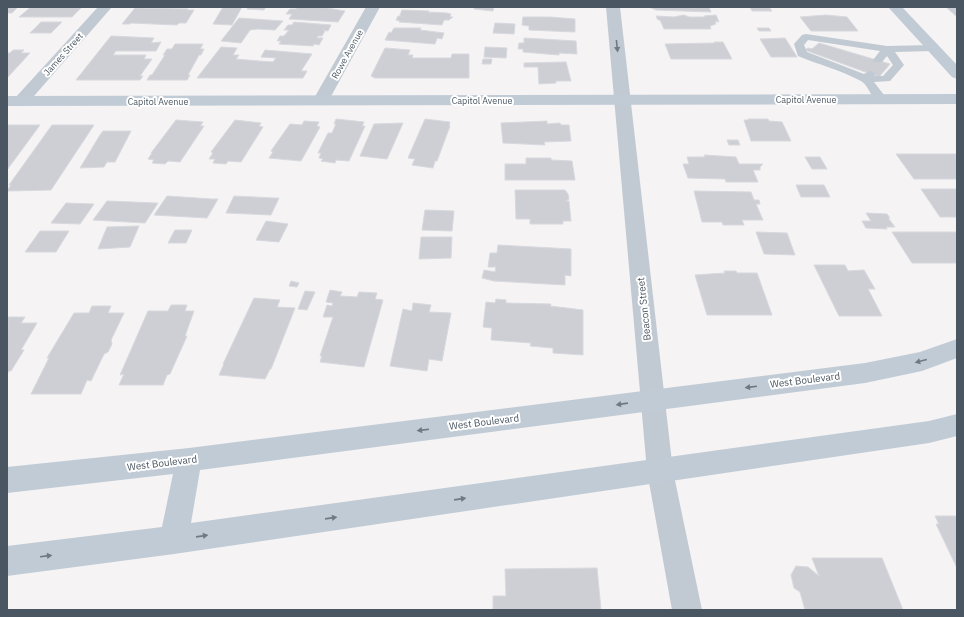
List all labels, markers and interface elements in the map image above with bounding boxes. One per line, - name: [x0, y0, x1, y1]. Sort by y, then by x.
- street label: Rowe Avenue: [329, 27, 365, 81]
- street label: James Street: [41, 30, 85, 78]
- one-way arrow: [614, 40, 620, 52]
- street label: Capitol Avenue: [776, 94, 836, 105]
- street label: Capitol Avenue: [452, 95, 512, 106]
- street label: Capitol Avenue: [128, 96, 188, 107]
- street label: Beacon Street: [634, 276, 654, 341]
- one-way arrow: [914, 358, 926, 364]
- street label: West Boulevard: [769, 369, 841, 391]
- one-way arrow: [745, 384, 757, 390]
- one-way arrow: [616, 401, 628, 407]
- street label: West Boulevard: [448, 411, 520, 433]
- one-way arrow: [417, 426, 429, 433]
- street label: West Boulevard: [126, 452, 198, 474]
- one-way arrow: [454, 496, 466, 502]
- one-way arrow: [325, 515, 337, 521]
- one-way arrow: [196, 533, 209, 539]
- one-way arrow: [40, 553, 52, 559]

